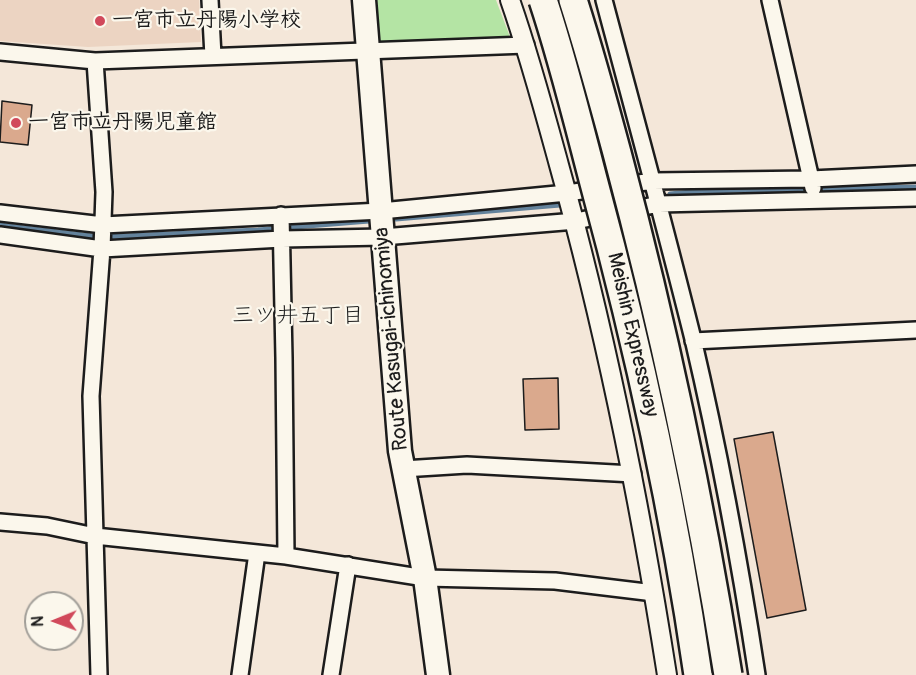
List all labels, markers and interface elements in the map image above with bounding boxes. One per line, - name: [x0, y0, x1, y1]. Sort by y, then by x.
- place label: 一宮市立丹陽小学校: [112, 8, 301, 34]
- marker: 一宮市立丹陽小学校: [93, 14, 107, 28]
- place label: 一宮市立丹陽児童館: [28, 110, 217, 136]
- marker: 一宮市立丹陽児童館: [9, 116, 23, 130]
- street label: Route Kasugai-ichinomiya: [370, 226, 414, 452]
- street label: Meishin Expressway: [601, 250, 663, 420]
- district label: 三ツ井五丁目: [232, 303, 364, 329]
- north arrow: [24, 591, 84, 651]
- text: N: [28, 616, 48, 627]

